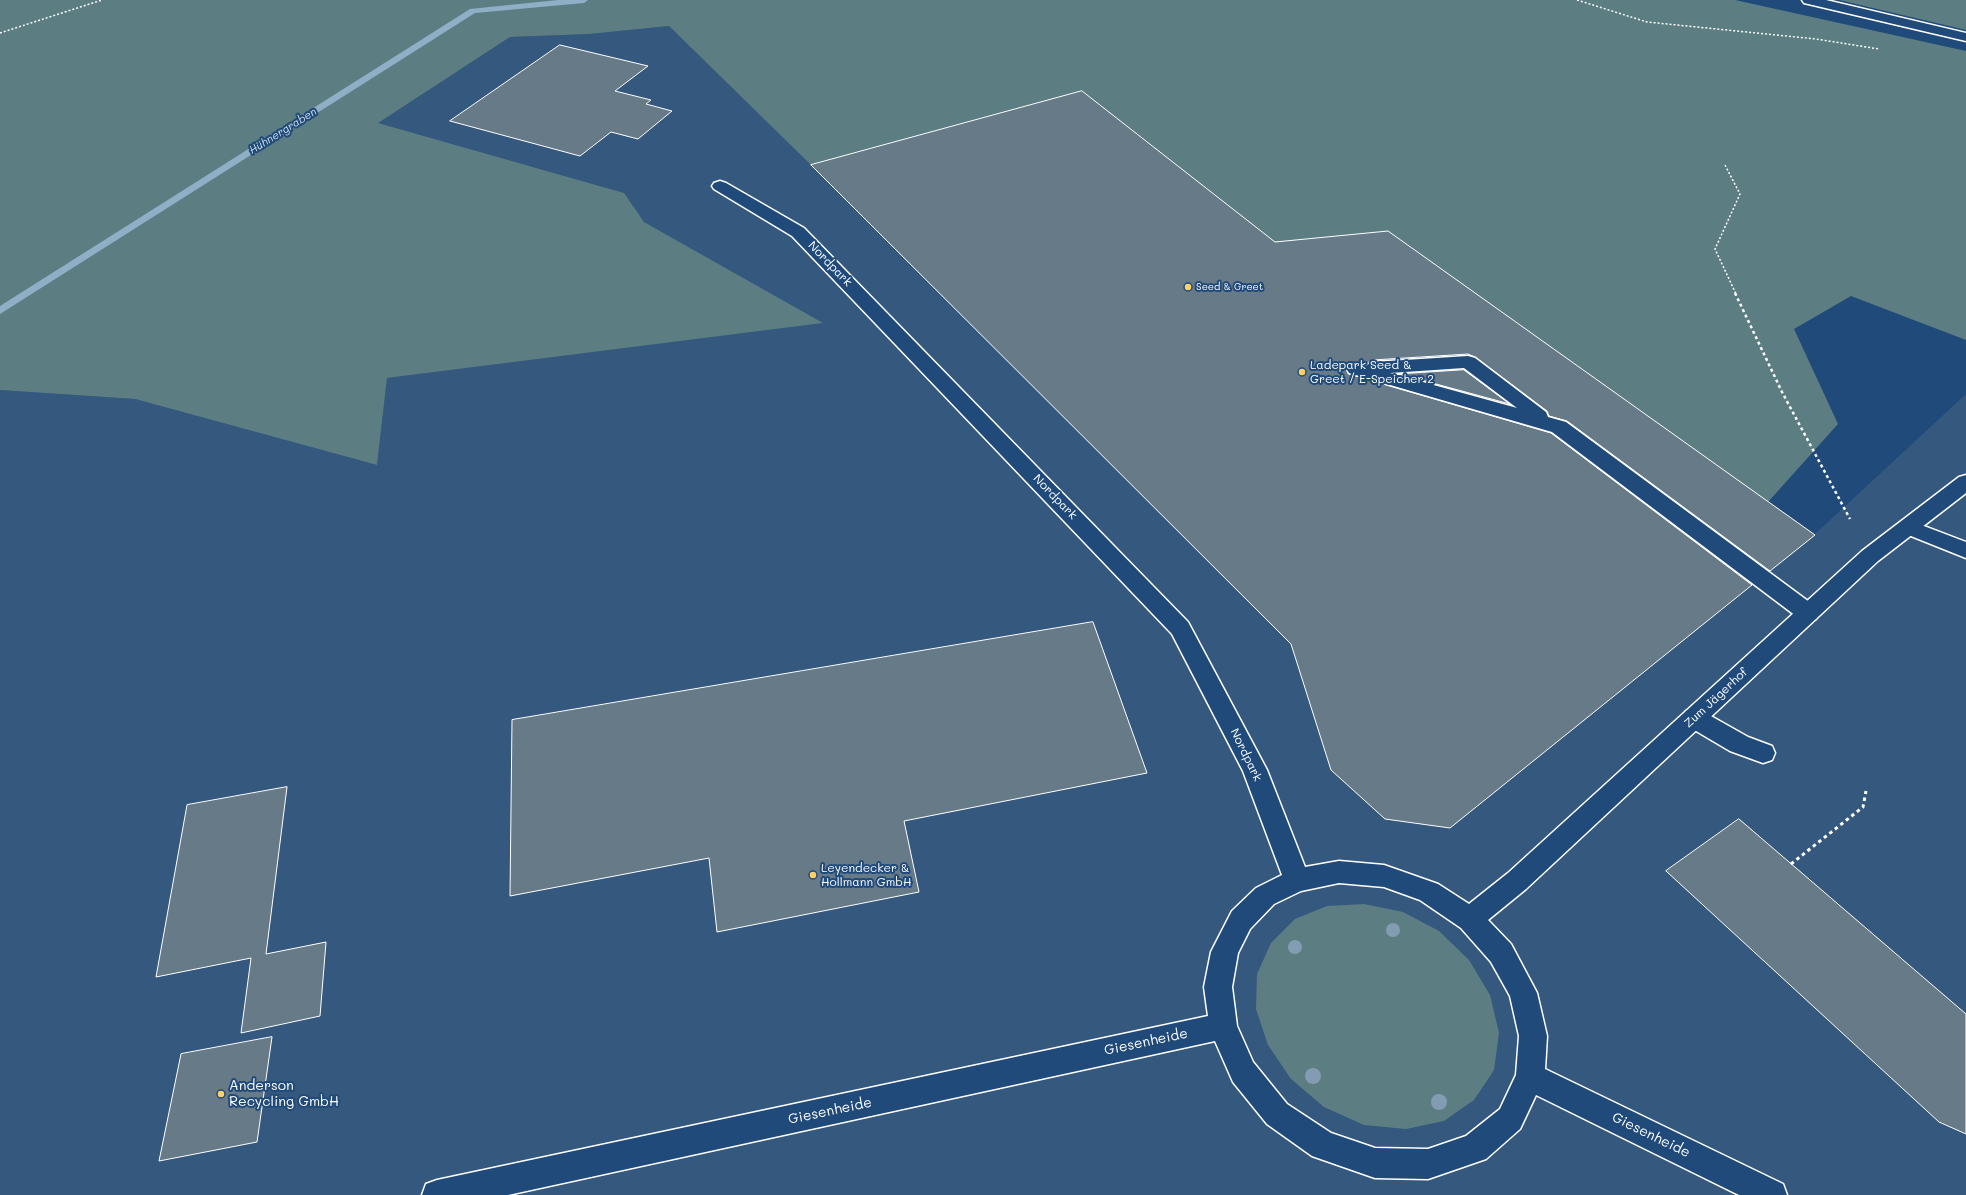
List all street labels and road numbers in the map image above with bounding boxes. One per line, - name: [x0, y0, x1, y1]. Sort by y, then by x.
- street label: Nordpark: [805, 239, 855, 289]
- street label: Nordpark: [1030, 472, 1080, 522]
- street label: Zum Jägerhof: [1681, 665, 1751, 731]
- street label: Nordpark: [1227, 726, 1265, 784]
- street label: Giesenheide: [1103, 1025, 1189, 1059]
- street label: Giesenheide: [787, 1094, 873, 1128]
- street label: Giesenheide: [1609, 1109, 1693, 1161]

